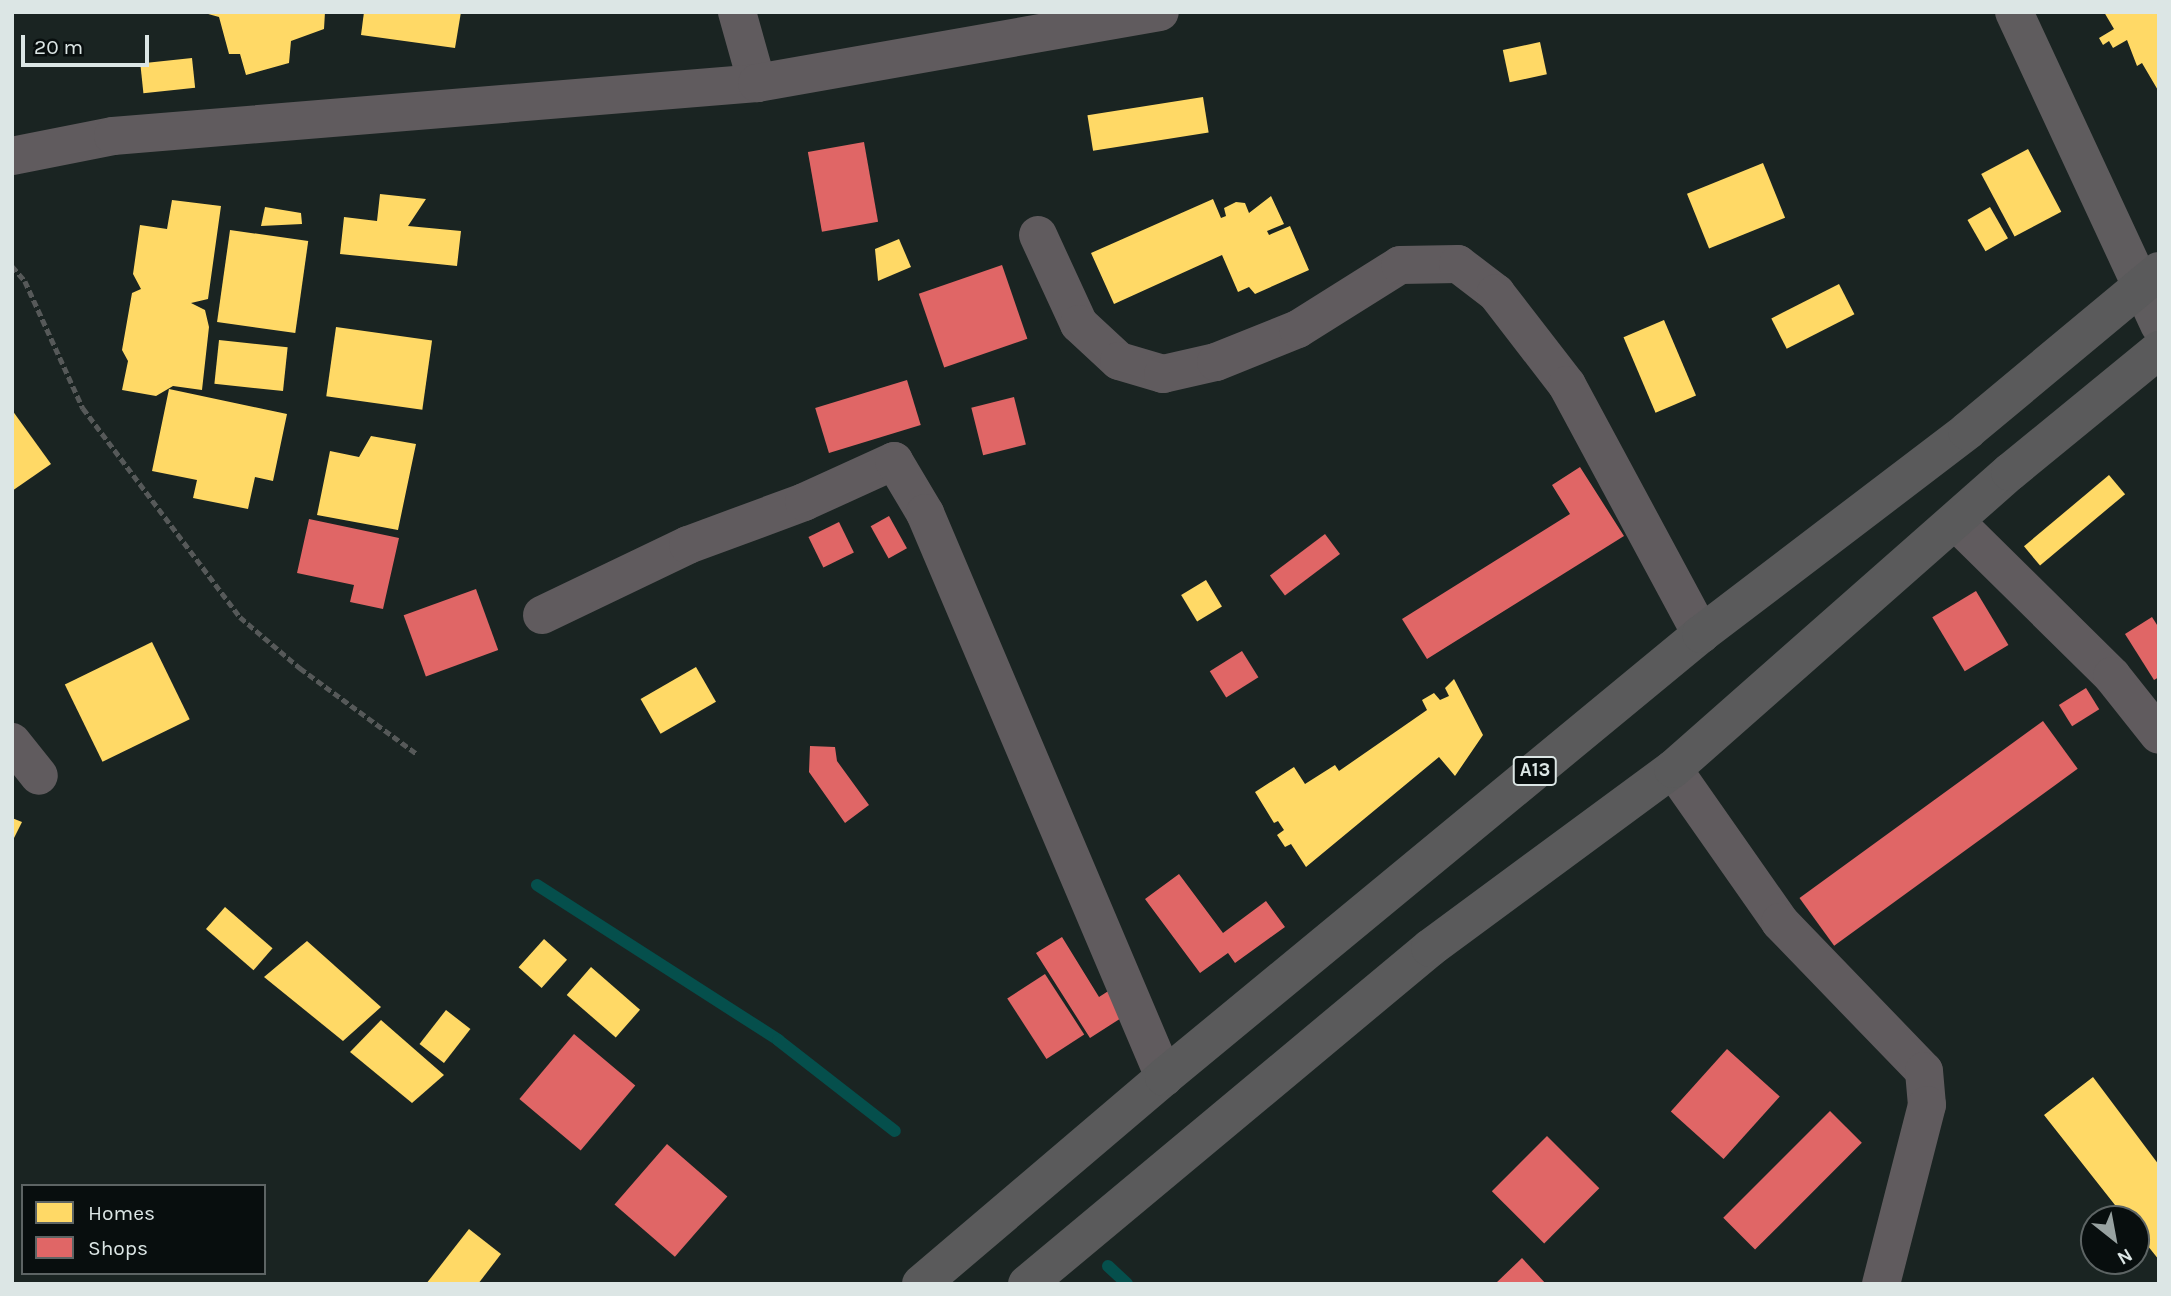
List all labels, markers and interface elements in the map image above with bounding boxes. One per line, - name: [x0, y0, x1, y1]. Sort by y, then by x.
- scale bar: [24, 21, 152, 65]
- text: 20 m: [34, 35, 83, 59]
- road number: A13: [1512, 756, 1558, 786]
- legend: [21, 1184, 266, 1275]
- text: Homes: [88, 1201, 155, 1225]
- north arrow: [2080, 1205, 2150, 1275]
- text: Shops: [88, 1236, 148, 1260]
- text: N: [2113, 1243, 2136, 1269]

